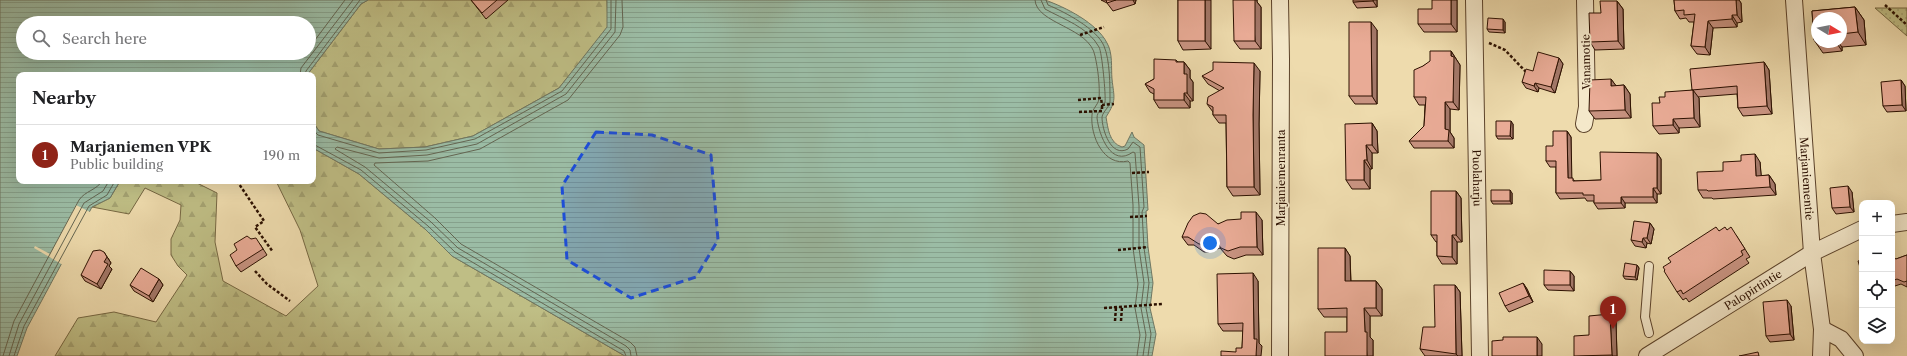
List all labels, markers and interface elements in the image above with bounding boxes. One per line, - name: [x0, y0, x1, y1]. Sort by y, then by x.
- north arrow: [1811, 12, 1847, 48]
- search box: [16, 16, 316, 60]
- icon: search: [30, 27, 52, 49]
- text: Search here: [62, 29, 147, 48]
- street label: Vanamotie: [1579, 34, 1594, 91]
- text: Nearby: [32, 88, 96, 108]
- street label: Marjaniemenranta: [1274, 129, 1288, 227]
- street label: Marjaniementie: [1797, 136, 1817, 221]
- text: Marjaniemen VPK: [70, 137, 211, 156]
- text: 1: [42, 147, 48, 163]
- text: 190 m: [263, 147, 300, 163]
- street label: Puolaharju: [1470, 149, 1484, 207]
- text: Public building: [70, 156, 163, 172]
- map controls: [1859, 200, 1895, 344]
- button: +: [1859, 200, 1895, 236]
- your location: [1200, 233, 1220, 253]
- button: −: [1859, 236, 1895, 272]
- street label: Palopirtintie: [1722, 267, 1784, 313]
- button: locate: [1859, 272, 1895, 308]
- pin: 1: [1600, 296, 1626, 329]
- button: layers: [1859, 308, 1895, 344]

